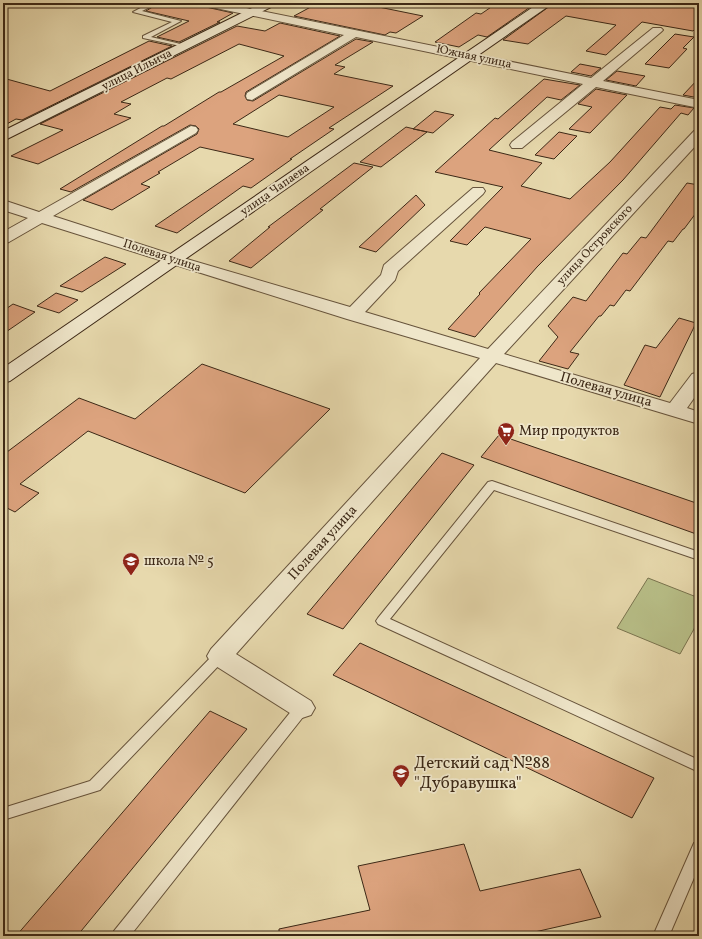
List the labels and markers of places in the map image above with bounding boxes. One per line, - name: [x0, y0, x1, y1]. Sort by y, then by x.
- supermarket icon: Мир продуктов: [496, 421, 516, 446]
- place label: Мир продуктов: [519, 422, 619, 441]
- school or university icon: школа № 5: [121, 551, 141, 576]
- place label: школа № 5: [144, 552, 214, 571]
- place label: Детский сад №88 "Дубравушка": [414, 752, 550, 795]
- school or university icon: Детский сад №88 "Дубравушка": [391, 763, 411, 788]

